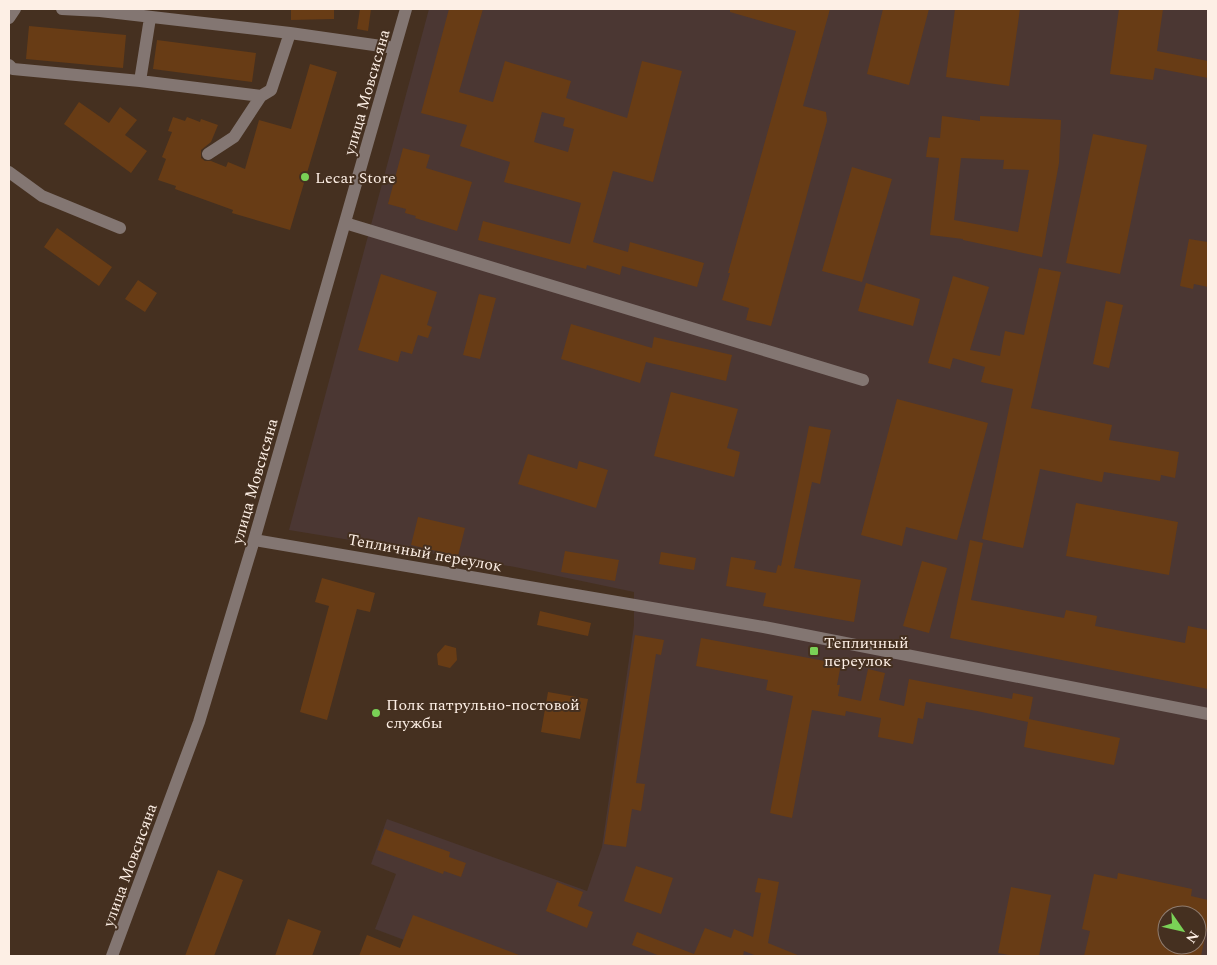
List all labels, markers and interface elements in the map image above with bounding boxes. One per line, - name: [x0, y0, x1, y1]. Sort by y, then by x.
- street label: улица Мовсисяна: [337, 26, 396, 159]
- place label: Lecar Store: [315, 166, 396, 190]
- marker: Lecar Store: [299, 171, 311, 183]
- street label: улица Мовсисяна: [225, 415, 284, 548]
- street label: Тепличный переулок: [346, 528, 504, 578]
- place label: Тепличный переулок: [824, 631, 909, 673]
- marker: Тепличный переулок: [808, 645, 820, 657]
- place label: Полк патрульно-постовой службы: [386, 693, 580, 735]
- marker: Полк патрульно-постовой службы: [370, 707, 382, 719]
- street label: улица Мовсисяна: [96, 800, 163, 931]
- north arrow: [1157, 905, 1207, 955]
- text: N: [1180, 926, 1204, 948]

